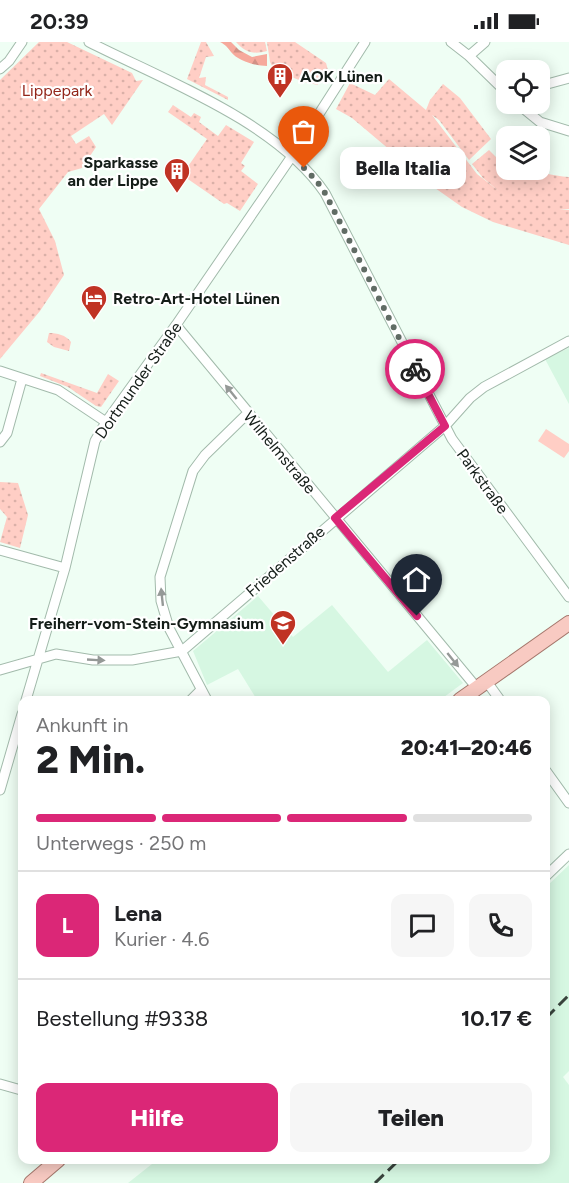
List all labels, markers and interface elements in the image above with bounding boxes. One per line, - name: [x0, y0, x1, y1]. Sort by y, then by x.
- text: 20:39: [30, 8, 89, 35]
- map controls: [496, 60, 550, 180]
- button: locate: [496, 60, 550, 114]
- building icon: AOK Lünen: [265, 61, 295, 99]
- place label: AOK Lünen: [300, 67, 383, 86]
- park label: Lippepark: [22, 81, 92, 100]
- pin: [278, 106, 329, 168]
- icon: bag: [287, 115, 320, 148]
- button: layers: [496, 126, 550, 180]
- callout: Bella Italia: [340, 147, 466, 189]
- place label: Sparkasse an der Lippe: [67, 153, 158, 190]
- building icon: Sparkasse an der Lippe: [162, 156, 192, 194]
- text: Bella Italia: [355, 156, 451, 180]
- hotel icon: Retro-Art-Hotel Lünen: [79, 283, 109, 321]
- place label: Retro-Art-Hotel Lünen: [113, 289, 280, 308]
- street label: Dortmunder Straße: [91, 318, 186, 442]
- courier: [385, 339, 445, 399]
- icon: bike: [399, 353, 432, 386]
- one-way arrow: [225, 385, 238, 400]
- street label: Wilhelmstraße: [239, 407, 320, 498]
- street label: Parkstraße: [453, 445, 513, 518]
- street label: Friedenstraße: [242, 522, 329, 601]
- pin: [391, 554, 442, 616]
- icon: home: [400, 563, 433, 596]
- one-way arrow: [157, 587, 167, 606]
- school or university icon: Freiherr-vom-Stein-Gymnasium: [268, 608, 298, 646]
- place label: Freiherr-vom-Stein-Gymnasium: [29, 614, 264, 633]
- one-way arrow: [446, 652, 459, 667]
- one-way arrow: [87, 655, 106, 664]
- text: Ankunft in: [36, 713, 128, 737]
- text: 20:41–20:46: [401, 734, 532, 761]
- text: 2 Min.: [36, 736, 145, 783]
- text: Unterwegs · 250 m: [36, 831, 206, 855]
- button: chat: [391, 894, 454, 957]
- button: phone: [469, 894, 532, 957]
- text: Lena: [114, 900, 162, 927]
- text: L: [62, 912, 73, 939]
- text: Kurier · 4.6: [114, 927, 209, 951]
- text: Bestellung #9338: [36, 1005, 208, 1032]
- text: 10.17 €: [461, 1005, 532, 1032]
- button: Hilfe: [36, 1083, 278, 1152]
- button: Teilen: [290, 1083, 532, 1152]

